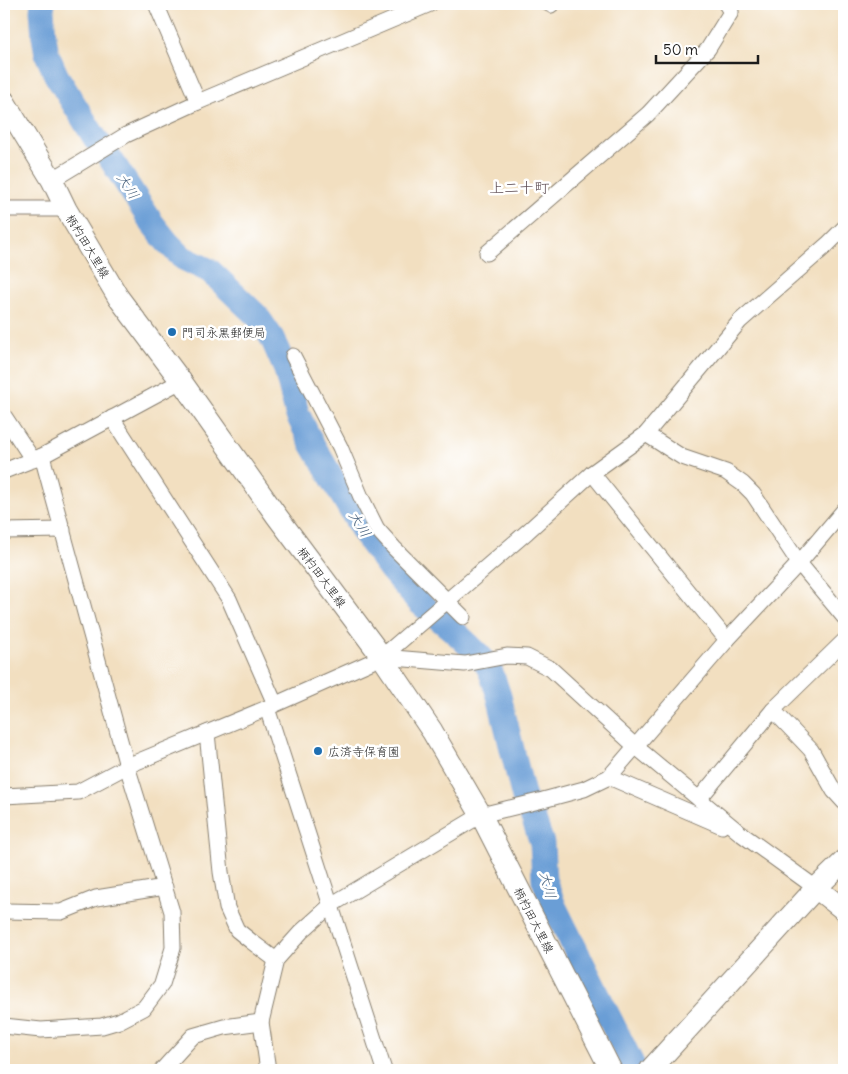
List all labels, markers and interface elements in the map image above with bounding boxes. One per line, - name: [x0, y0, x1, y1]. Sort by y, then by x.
- scale bar: [656, 32, 758, 64]
- text: 50 m: [663, 40, 698, 59]
- water label: 大川: [113, 169, 143, 203]
- district label: 上二十町: [489, 178, 550, 197]
- street label: 柄杓田大里線: [63, 211, 113, 281]
- place label: 門司永黒郵便局: [182, 325, 266, 340]
- marker: 門司永黒郵便局: [166, 326, 178, 338]
- water label: 大川: [345, 507, 375, 541]
- street label: 柄杓田大里線: [294, 544, 350, 610]
- place label: 広済寺保育園: [328, 744, 400, 759]
- marker: 広済寺保育園: [312, 745, 324, 757]
- water label: 大川: [536, 869, 560, 901]
- street label: 柄杓田大里線: [511, 885, 557, 955]

